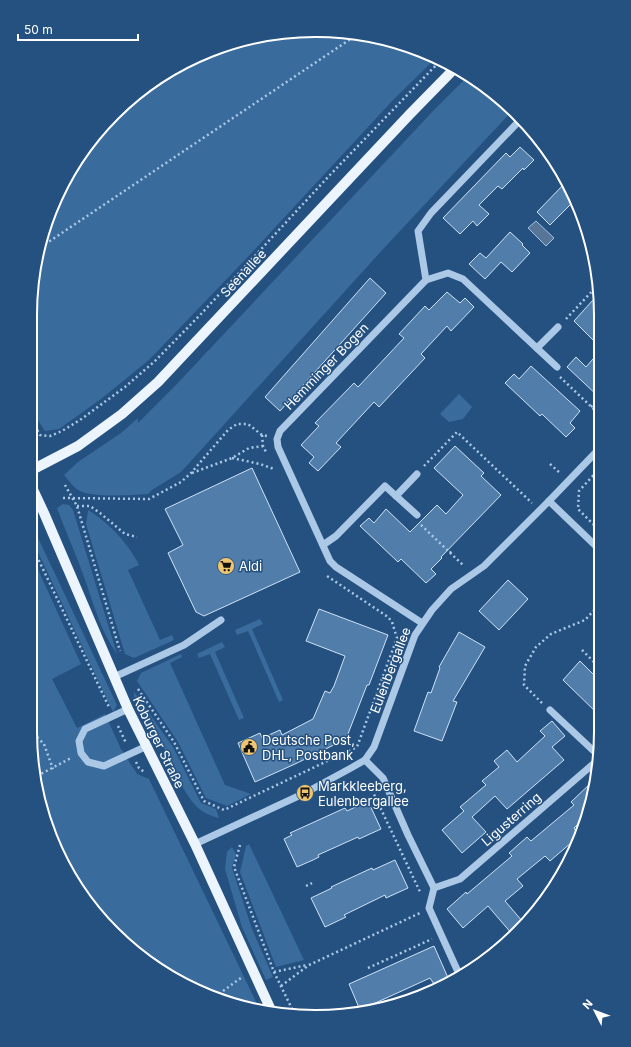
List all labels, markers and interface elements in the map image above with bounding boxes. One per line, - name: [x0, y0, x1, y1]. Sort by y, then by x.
- scale bar: [18, 16, 138, 42]
- text: 50 m: [24, 22, 53, 37]
- street label: Seenallee: [217, 246, 269, 300]
- street label: Hemminger Bogen: [280, 319, 372, 413]
- supermarket icon: Aldi: [216, 556, 236, 576]
- place label: Aldi: [239, 558, 262, 574]
- street label: Eulenbergallee: [366, 625, 414, 715]
- street label: Koburger Straße: [130, 693, 188, 791]
- place label: Deutsche Post, DHL, Postbank: [262, 732, 355, 763]
- public building icon: Deutsche Post, DHL, Postbank: [239, 737, 259, 757]
- place label: Markkleeberg, Eulenbergallee: [318, 778, 409, 809]
- bus stop icon: Markkleeberg, Eulenbergallee: [295, 783, 315, 803]
- street label: Ligusterring: [478, 789, 544, 849]
- north arrow: [575, 991, 615, 1031]
- text: N: [580, 997, 596, 1012]

